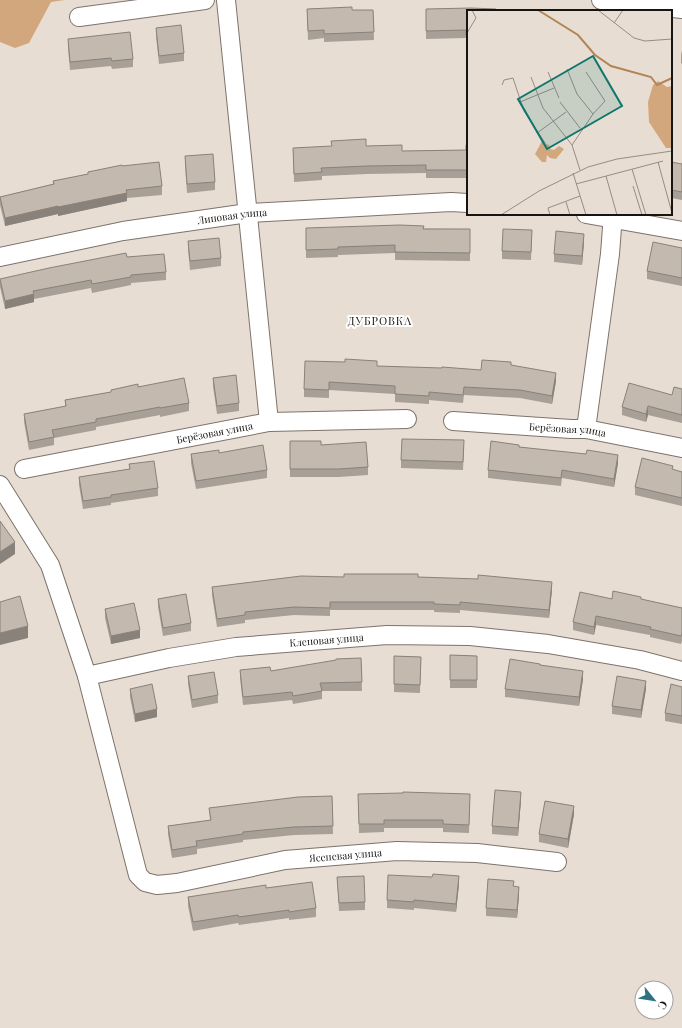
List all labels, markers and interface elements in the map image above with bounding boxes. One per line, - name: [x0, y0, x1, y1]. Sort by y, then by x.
- inset map: [467, 10, 672, 215]
- street label: Липовая улица: [195, 205, 267, 227]
- district label: ДУБРОВКА: [348, 313, 412, 328]
- street label: Берёзовая улица: [175, 418, 254, 447]
- street label: Берёзовая улица: [529, 419, 607, 440]
- street label: Кленовая улица: [289, 630, 364, 650]
- street label: Ясеневая улица: [308, 845, 382, 865]
- north arrow: [634, 980, 674, 1020]
- text: С: [655, 998, 672, 1013]

